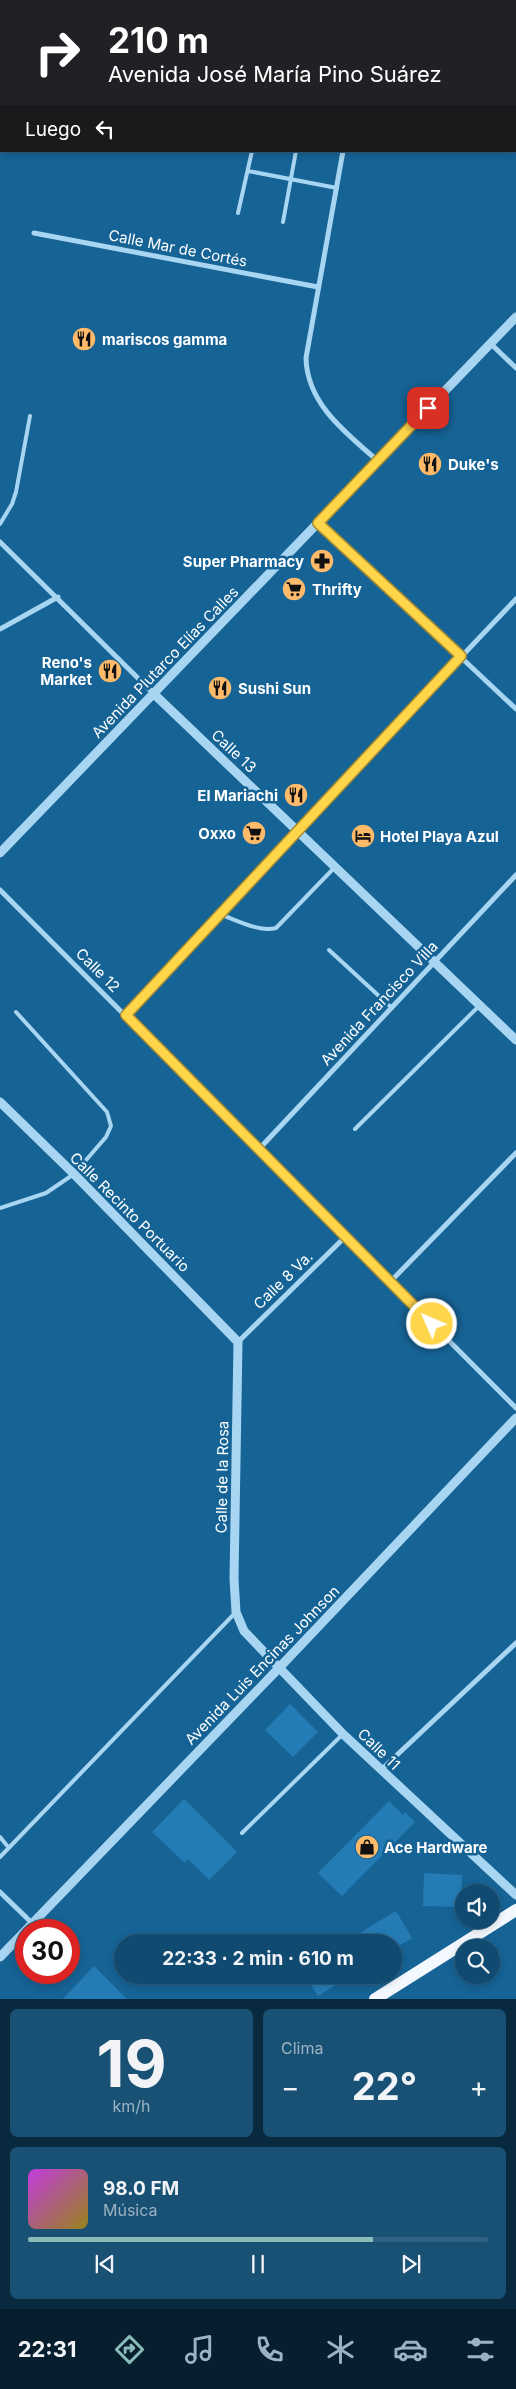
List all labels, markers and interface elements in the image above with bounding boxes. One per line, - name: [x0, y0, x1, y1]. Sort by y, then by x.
- text: 210 m: [108, 19, 209, 61]
- icon: right: [25, 20, 90, 85]
- text: Avenida José María Pino Suárez: [108, 61, 442, 87]
- icon: left: [91, 115, 119, 143]
- text: Luego: [25, 118, 81, 141]
- street label: Calle Mar de Cortés: [107, 225, 249, 271]
- restaurant icon: mariscos gamma: [71, 326, 97, 352]
- place label: mariscos gamma: [102, 330, 227, 349]
- pin: [407, 387, 449, 429]
- icon: arrive: [414, 394, 442, 422]
- restaurant icon: Duke's: [417, 451, 443, 477]
- place label: Duke's: [448, 455, 499, 474]
- pharmacy icon: Super Pharmacy: [309, 548, 335, 574]
- place label: Super Pharmacy: [183, 552, 304, 571]
- supermarket icon: Thrifty: [281, 576, 307, 602]
- place label: Thrifty: [312, 580, 362, 599]
- street label: Avenida Plutarco Elías Calles: [88, 582, 243, 742]
- place label: Reno's Market: [40, 653, 92, 689]
- restaurant icon: Reno's Market: [97, 658, 123, 684]
- restaurant icon: Sushi Sun: [207, 675, 233, 701]
- place label: Sushi Sun: [238, 679, 311, 698]
- street label: Calle 13: [207, 725, 261, 777]
- restaurant icon: El Mariachi: [283, 782, 309, 808]
- place label: El Mariachi: [197, 786, 278, 805]
- supermarket icon: Oxxo: [241, 820, 267, 846]
- hotel icon: Hotel Playa Azul: [350, 823, 376, 849]
- place label: Oxxo: [198, 824, 236, 843]
- place label: Hotel Playa Azul: [380, 827, 499, 846]
- street label: Avenida Francisco Villa: [316, 937, 442, 1069]
- street label: Calle 12: [72, 944, 124, 996]
- street label: Calle Recinto Portuario: [66, 1148, 194, 1276]
- street label: Calle 8 Va.: [249, 1247, 317, 1313]
- position arrow: [405, 1297, 457, 1349]
- street label: Calle de la Rosa: [212, 1420, 232, 1534]
- street label: Avenida Luis Encinas Johnson: [181, 1581, 343, 1749]
- street label: Calle 11: [354, 1724, 404, 1774]
- shop icon: Ace Hardware: [354, 1834, 380, 1860]
- place label: Ace Hardware: [384, 1838, 487, 1857]
- map controls: [455, 1884, 500, 1984]
- button: sound: [455, 1884, 500, 1929]
- speed limit sign: 30: [15, 1919, 80, 1984]
- button: search: [455, 1939, 500, 1984]
- text: 22:33 · 2 min · 610 m: [162, 1947, 354, 1970]
- text: 19: [96, 2024, 167, 2103]
- text: Clima: [281, 2038, 323, 2058]
- text: 22°: [352, 2063, 417, 2109]
- text: −: [281, 2070, 300, 2104]
- text: +: [469, 2070, 488, 2104]
- text: km/h: [112, 2096, 151, 2116]
- text: 98.0 FM: [103, 2177, 179, 2200]
- text: Música: [103, 2200, 158, 2220]
- icon: previous: [91, 2250, 119, 2278]
- icon: pause: [244, 2250, 272, 2278]
- icon: next: [397, 2250, 425, 2278]
- icon: directions: [112, 2332, 147, 2367]
- icon: music: [182, 2332, 217, 2367]
- icon: phone: [252, 2332, 287, 2367]
- icon: climate: [323, 2332, 358, 2367]
- icon: car: [393, 2332, 428, 2367]
- icon: filters: [463, 2332, 498, 2367]
- text: 22:31: [18, 2336, 76, 2362]

